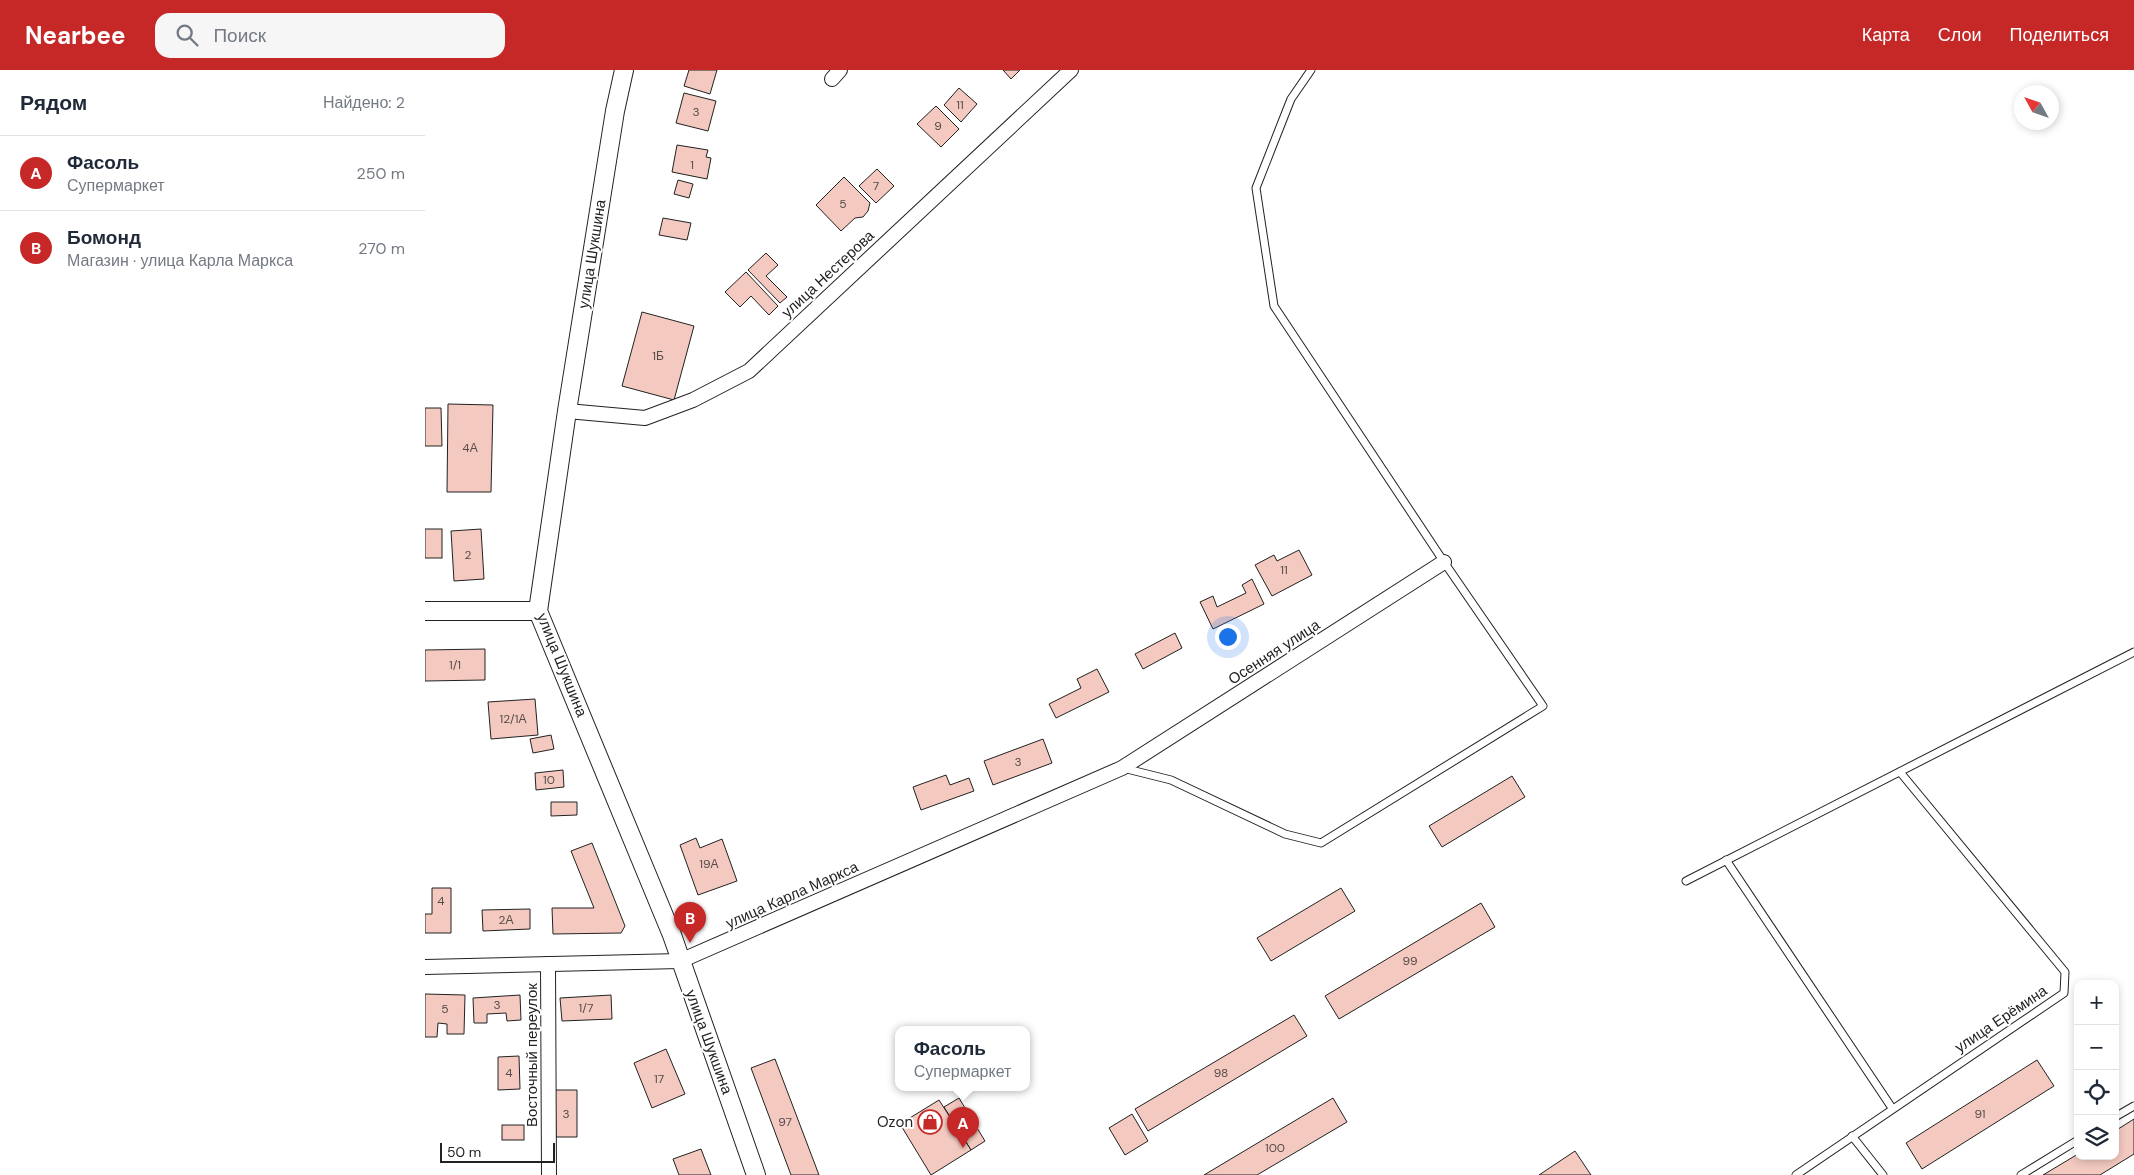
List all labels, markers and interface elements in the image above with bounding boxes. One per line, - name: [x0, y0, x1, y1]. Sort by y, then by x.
- search box: [155, 13, 505, 58]
- text: Nearbee: [25, 20, 125, 51]
- icon: search: [173, 21, 201, 49]
- text: Поиск: [213, 23, 266, 48]
- text: Карта: [1862, 23, 1910, 47]
- text: Слои: [1938, 23, 1982, 47]
- text: Поделиться: [2010, 23, 2109, 47]
- north arrow: [2014, 85, 2059, 130]
- text: Рядом: [20, 89, 87, 117]
- text: Найдено: 2: [323, 92, 405, 113]
- house number: 11: [956, 97, 964, 113]
- house number: 3: [692, 104, 700, 120]
- house number: 9: [934, 118, 942, 134]
- text: Фасоль: [67, 150, 139, 175]
- house number: 1: [690, 157, 694, 173]
- text: A: [30, 163, 42, 184]
- text: 250 m: [357, 163, 405, 184]
- text: Супермаркет: [67, 175, 165, 196]
- house number: 7: [873, 178, 879, 194]
- house number: 5: [839, 196, 847, 212]
- street label: улица Шукшина: [574, 197, 611, 310]
- text: Бомонд: [67, 225, 141, 250]
- street label: улица Нестерова: [777, 225, 879, 322]
- text: B: [31, 238, 41, 259]
- text: 270 m: [358, 238, 405, 259]
- text: Магазин · улица Карла Маркса: [67, 250, 293, 271]
- house number: 1Б: [652, 348, 664, 364]
- house number: 4А: [462, 440, 478, 456]
- house number: 2: [465, 547, 472, 563]
- house number: 11: [1280, 562, 1288, 578]
- street label: улица Шукшина: [532, 610, 592, 720]
- street label: Осенняя улица: [1224, 615, 1324, 689]
- your location: [1215, 624, 1241, 650]
- house number: 1/1: [449, 657, 461, 673]
- house number: 12/1А: [499, 711, 527, 727]
- house number: 3: [1014, 754, 1022, 770]
- house number: 10: [543, 772, 555, 788]
- house number: 19А: [699, 856, 719, 872]
- street label: улица Карла Маркса: [723, 856, 862, 933]
- house number: 4: [437, 893, 445, 909]
- pin: B: [674, 902, 706, 943]
- house number: 2А: [499, 912, 513, 928]
- house number: 99: [1402, 953, 1418, 969]
- street label: улица Ерёмина: [1951, 980, 2052, 1057]
- map controls: [2074, 980, 2119, 1160]
- button: +: [2074, 980, 2119, 1025]
- street label: Восточный переулок: [522, 983, 542, 1127]
- street label: улица Шукшина: [681, 987, 737, 1098]
- house number: 3: [493, 997, 501, 1013]
- house number: 1/7: [579, 1000, 593, 1016]
- house number: 5: [441, 1001, 449, 1017]
- button: −: [2074, 1025, 2119, 1070]
- popup: [895, 1026, 1030, 1091]
- text: Фасоль: [914, 1036, 986, 1061]
- text: Супермаркет: [914, 1061, 1011, 1082]
- house number: 4: [505, 1065, 513, 1081]
- house number: 98: [1214, 1065, 1228, 1081]
- button: locate: [2074, 1070, 2119, 1115]
- house number: 17: [654, 1071, 664, 1087]
- house number: 3: [562, 1106, 570, 1122]
- house number: 91: [1974, 1106, 1986, 1122]
- pin: A: [947, 1107, 979, 1148]
- shop icon: Ozon: [917, 1109, 943, 1135]
- place label: Ozon: [877, 1112, 913, 1132]
- house number: 97: [778, 1114, 792, 1130]
- button: layers: [2074, 1115, 2119, 1160]
- scale bar: [440, 1140, 555, 1163]
- house number: 100: [1265, 1140, 1285, 1156]
- text: 50 m: [447, 1143, 481, 1161]

